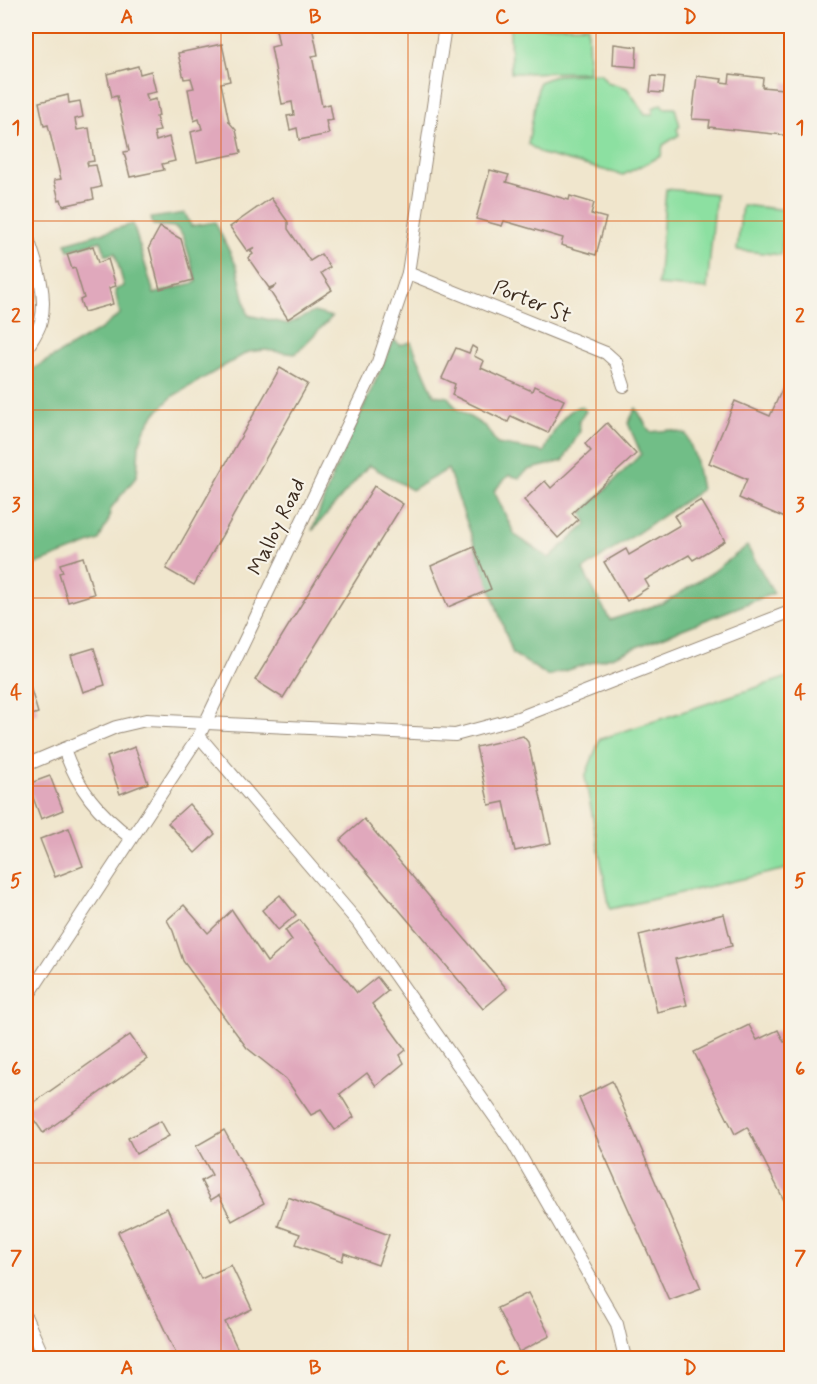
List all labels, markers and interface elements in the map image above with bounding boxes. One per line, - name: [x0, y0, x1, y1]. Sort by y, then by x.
- text: A: [120, 4, 134, 31]
- text: B: [309, 4, 322, 31]
- text: C: [495, 4, 510, 31]
- text: D: [683, 4, 697, 31]
- text: 1: [12, 115, 20, 142]
- text: 1: [796, 115, 804, 142]
- street label: Porter St: [489, 274, 575, 330]
- text: 2: [11, 303, 21, 330]
- text: 2: [795, 303, 805, 330]
- street label: Malloy Road: [242, 474, 312, 580]
- text: 3: [11, 492, 21, 519]
- text: 3: [795, 492, 805, 519]
- text: 4: [10, 680, 22, 707]
- text: 4: [794, 680, 806, 707]
- text: 5: [10, 868, 22, 895]
- text: 5: [794, 868, 806, 895]
- text: 6: [11, 1056, 21, 1083]
- text: 6: [795, 1056, 805, 1083]
- text: 7: [10, 1245, 22, 1272]
- text: 7: [794, 1245, 806, 1272]
- text: A: [120, 1355, 134, 1382]
- text: B: [309, 1355, 322, 1382]
- text: C: [495, 1355, 510, 1382]
- text: D: [683, 1355, 697, 1382]

